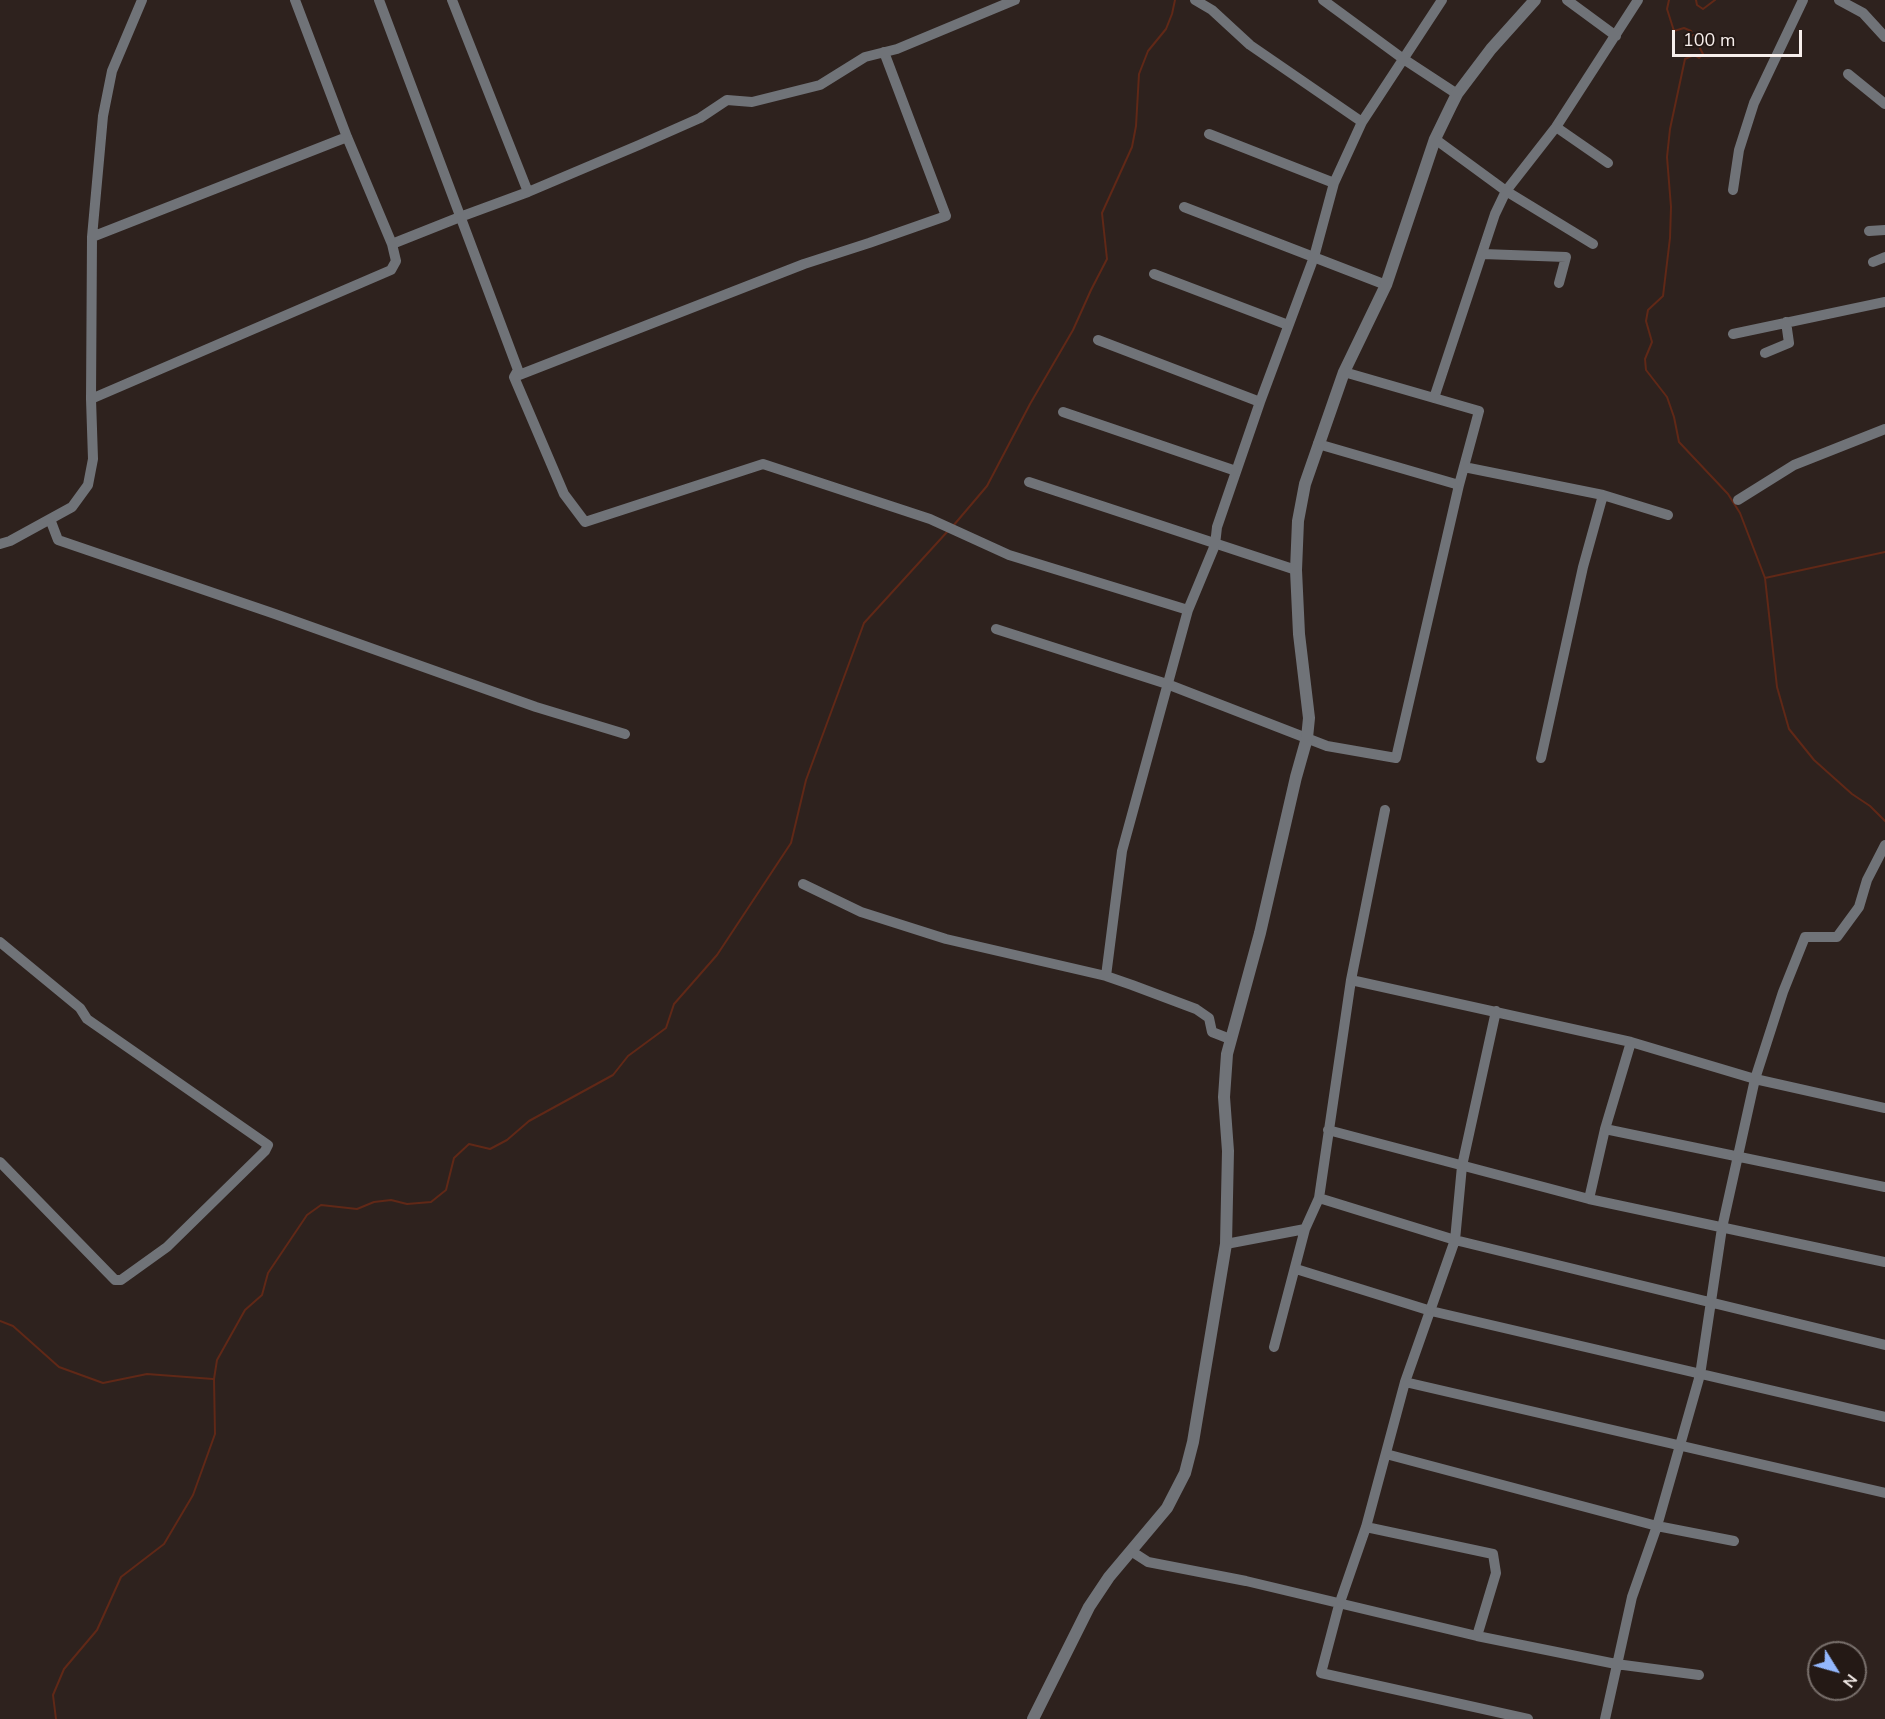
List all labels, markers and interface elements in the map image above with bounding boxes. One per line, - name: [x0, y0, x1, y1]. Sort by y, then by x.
- scale bar: [1675, 18, 1806, 56]
- text: 100 m: [1683, 28, 1735, 52]
- north arrow: [1807, 1641, 1867, 1701]
- text: N: [1837, 1669, 1862, 1692]

